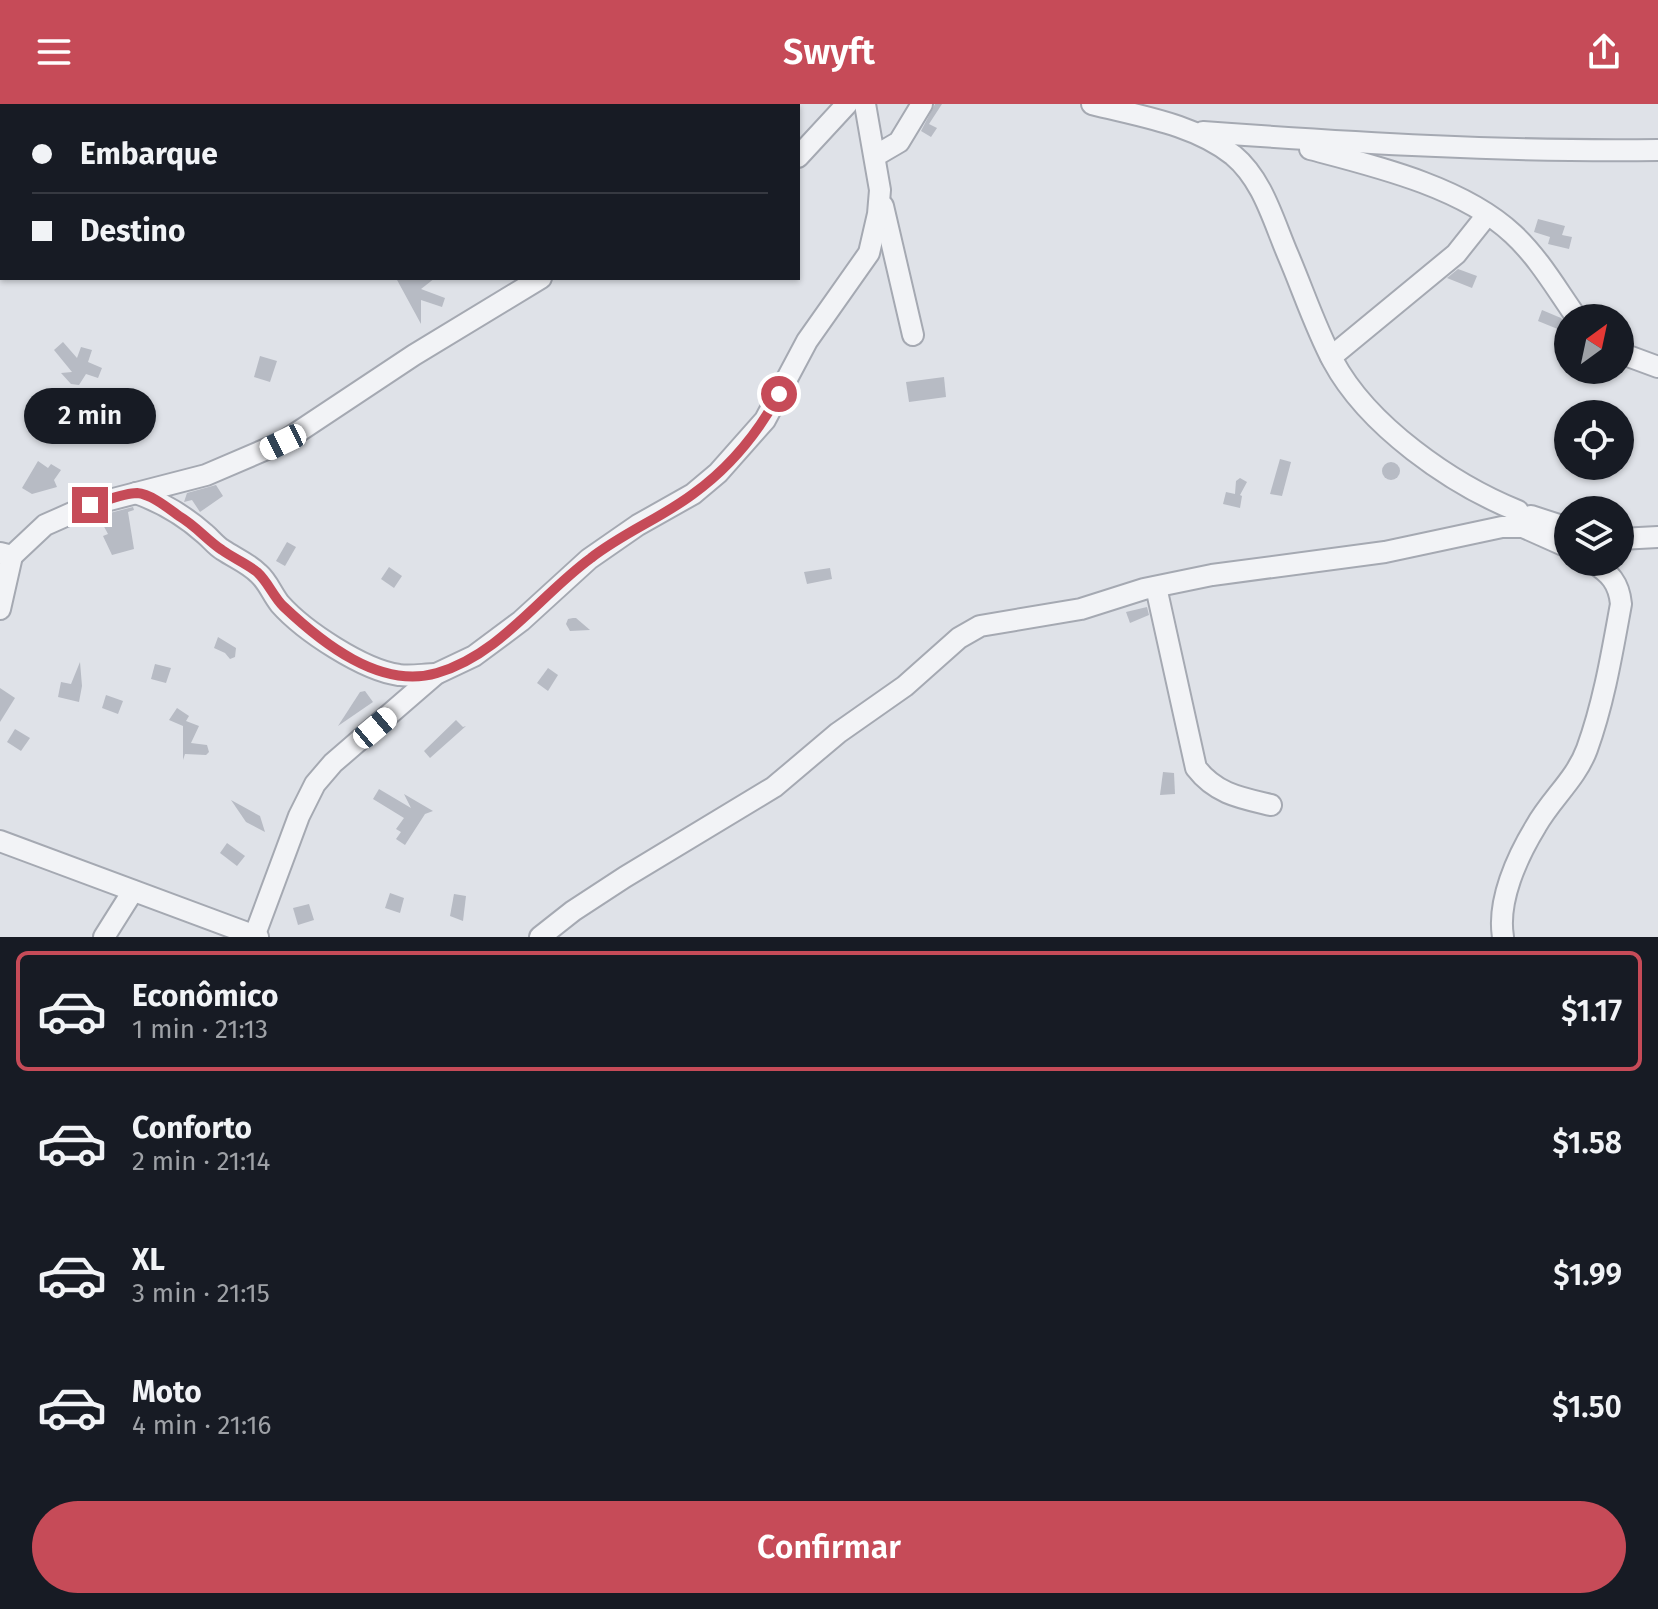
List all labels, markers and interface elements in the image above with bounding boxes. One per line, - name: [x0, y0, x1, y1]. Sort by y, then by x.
- icon: menu: [32, 30, 76, 74]
- text: Swyft: [783, 30, 875, 74]
- icon: share: [1582, 30, 1626, 74]
- text: Embarque: [80, 136, 218, 172]
- text: Destino: [80, 213, 185, 249]
- north arrow: [1554, 304, 1634, 384]
- map controls: [1554, 304, 1634, 576]
- route start: [761, 376, 797, 412]
- callout: 2 min: [24, 389, 156, 445]
- text: 2 min: [58, 400, 122, 431]
- button: locate: [1554, 400, 1634, 480]
- car: [256, 421, 310, 463]
- route end: [72, 487, 108, 523]
- button: layers: [1554, 496, 1634, 576]
- car: [349, 703, 401, 753]
- icon: car: [36, 975, 108, 1047]
- text: Econômico: [132, 978, 278, 1014]
- text: $1.17: [1561, 993, 1622, 1029]
- text: 1 min · 21:13: [132, 1014, 268, 1045]
- icon: car: [36, 1107, 108, 1179]
- text: Conforto: [132, 1110, 252, 1146]
- text: $1.58: [1552, 1125, 1622, 1161]
- text: 2 min · 21:14: [132, 1146, 270, 1177]
- icon: car: [36, 1239, 108, 1311]
- text: XL: [132, 1242, 165, 1278]
- text: $1.99: [1553, 1257, 1622, 1293]
- text: 3 min · 21:15: [132, 1278, 270, 1309]
- icon: car: [36, 1371, 108, 1443]
- text: Moto: [132, 1374, 202, 1410]
- text: $1.50: [1552, 1389, 1622, 1425]
- text: 4 min · 21:16: [132, 1410, 271, 1441]
- button: Confirmar: [32, 1501, 1626, 1593]

